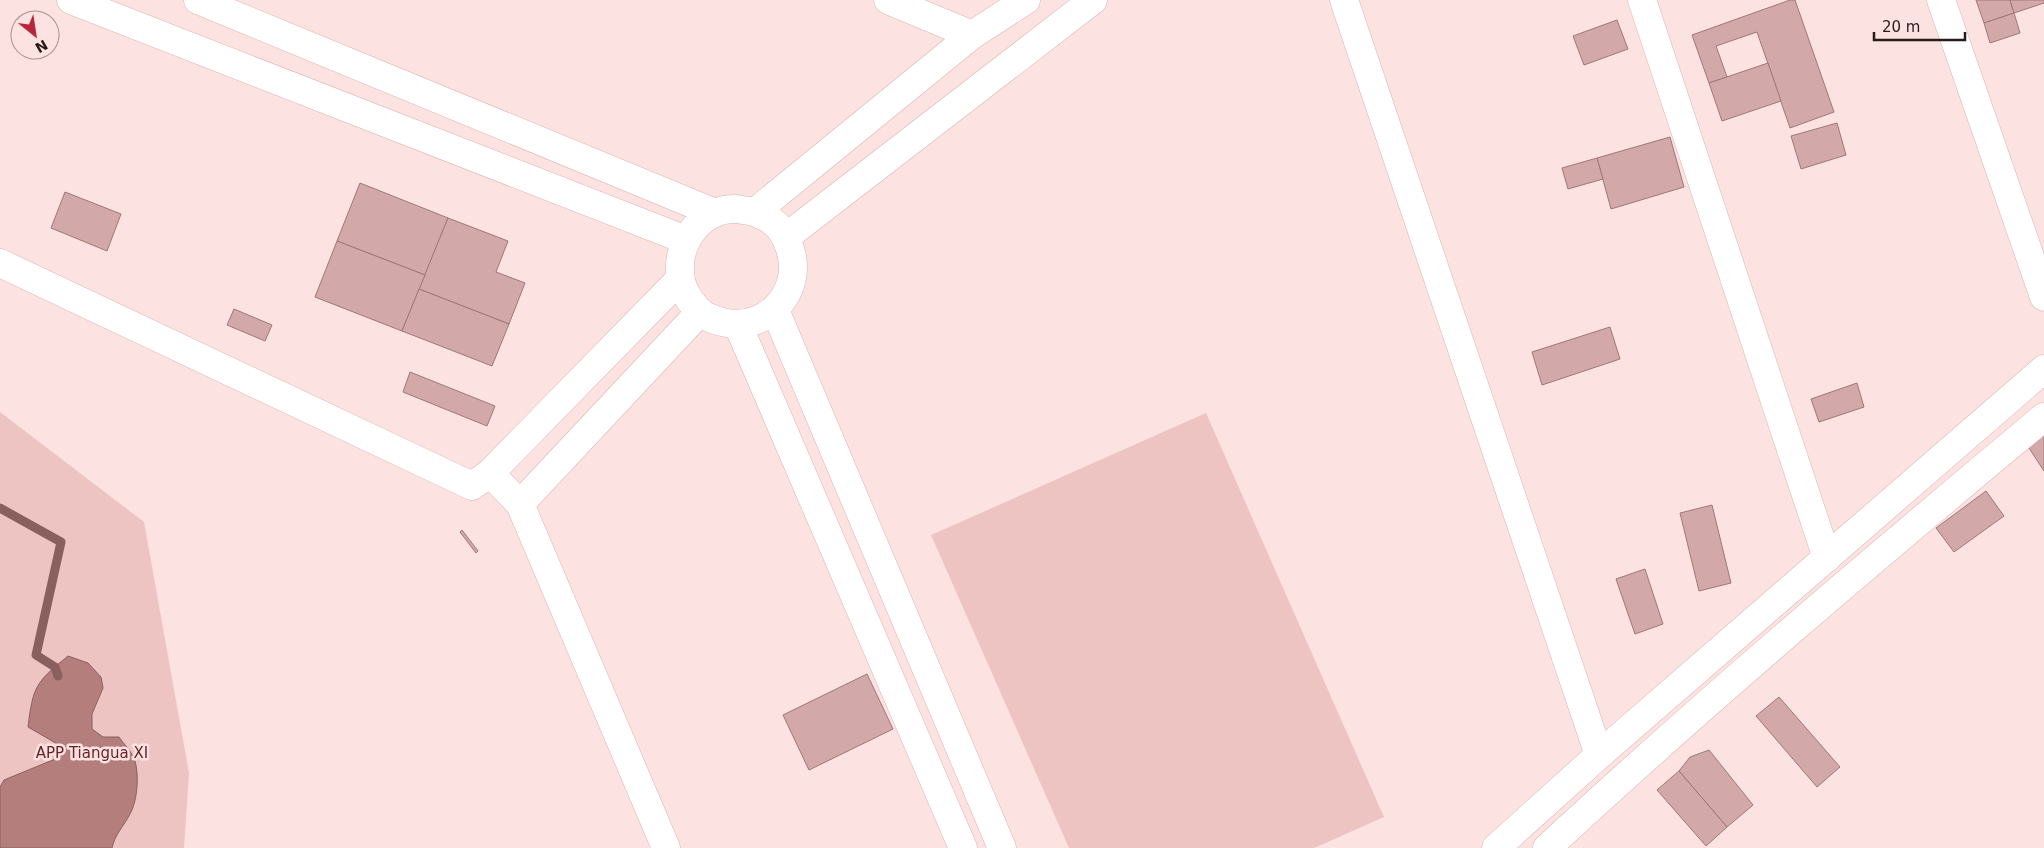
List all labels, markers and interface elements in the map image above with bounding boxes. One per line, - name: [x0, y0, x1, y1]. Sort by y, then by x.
- north arrow: [10, 10, 60, 60]
- scale bar: [1874, 10, 1965, 42]
- text: 20 m: [1882, 18, 1920, 36]
- text: N: [32, 36, 51, 56]
- park label: APP Tiangua XI: [36, 744, 148, 762]

